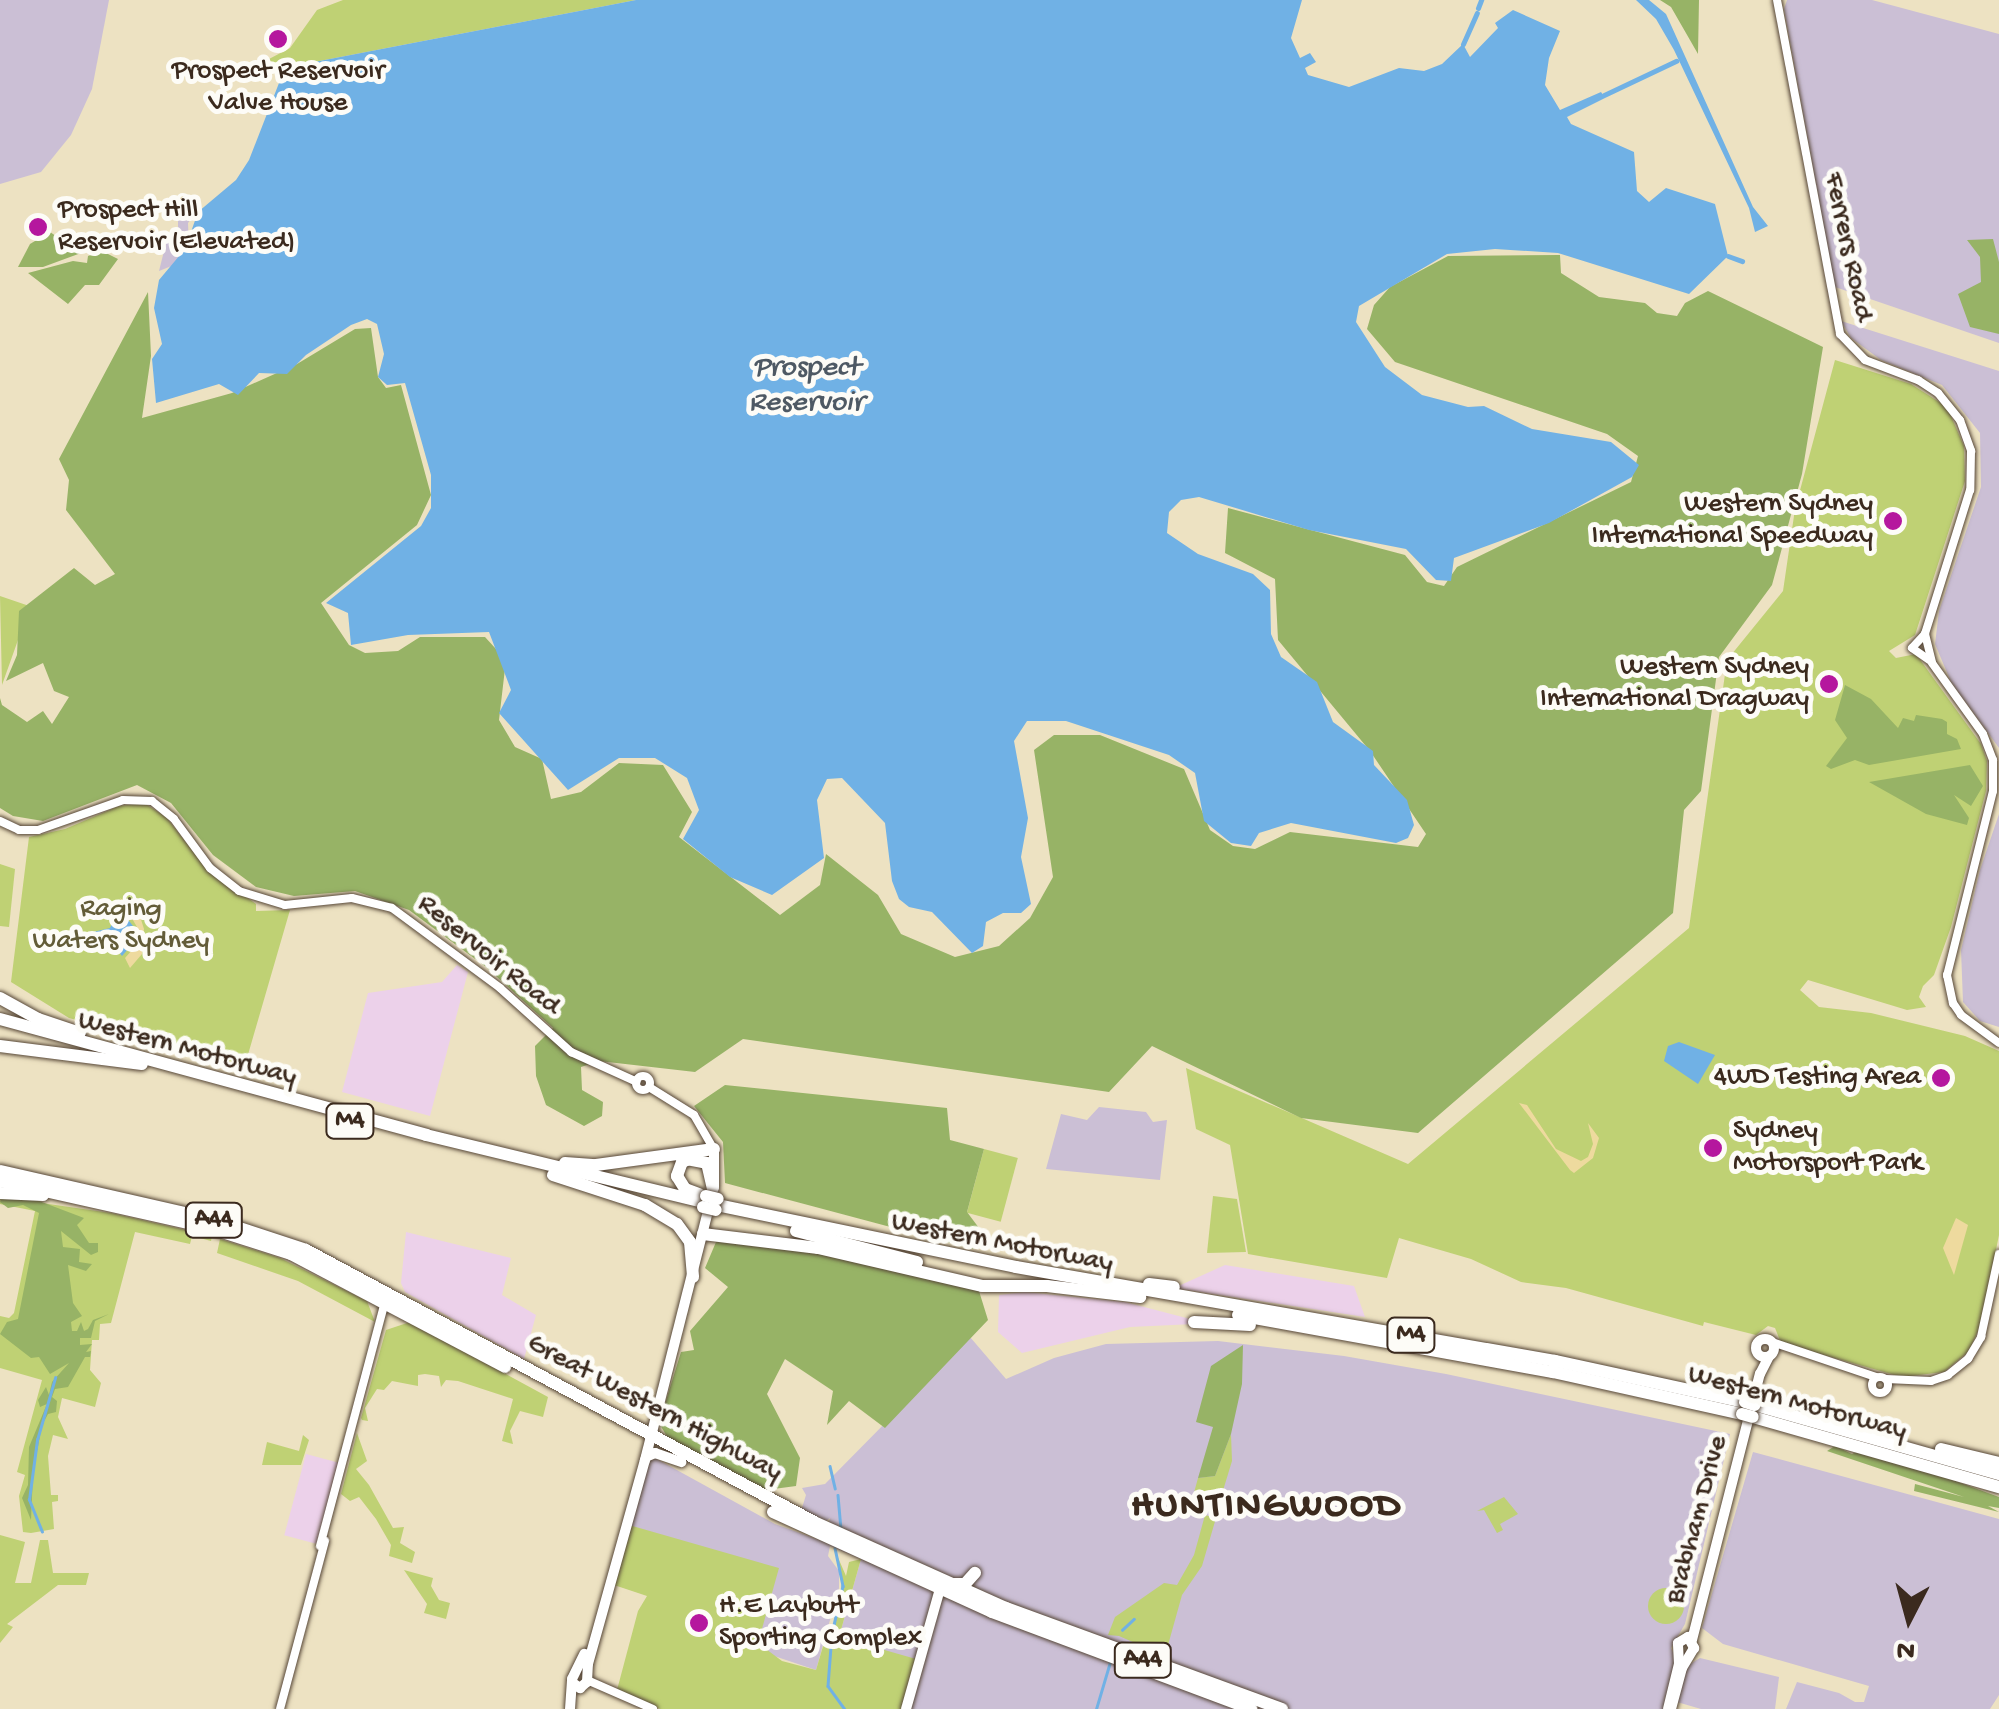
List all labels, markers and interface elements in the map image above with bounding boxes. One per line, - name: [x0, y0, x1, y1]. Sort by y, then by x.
- marker: Prospect Reservoir Valve House: [267, 28, 289, 50]
- place label: Prospect Reservoir Valve House: [172, 55, 384, 121]
- street label: Ferrers Road: [1815, 170, 1879, 324]
- place label: Prospect Hill Reservoir (Elevated): [58, 194, 295, 260]
- marker: Prospect Hill Reservoir (Elevated): [27, 216, 49, 238]
- water label: Prospect Reservoir: [749, 351, 863, 422]
- place label: Western Sydney International Speedway: [1592, 488, 1873, 554]
- marker: Western Sydney International Speedway: [1882, 510, 1904, 532]
- place label: Western Sydney International Dragway: [1540, 651, 1809, 717]
- marker: Western Sydney International Dragway: [1818, 673, 1840, 695]
- street label: Reservoir Road: [410, 888, 566, 1024]
- park label: Raging Waters Sydney: [33, 893, 209, 959]
- street label: Western Motorway: [74, 1005, 300, 1095]
- place label: 4WD Testing Area: [1714, 1061, 1921, 1095]
- marker: 4WD Testing Area: [1930, 1067, 1952, 1089]
- road number: M4: [325, 1101, 375, 1141]
- place label: Sydney Motorsport Park: [1733, 1115, 1923, 1181]
- marker: Sydney Motorsport Park: [1702, 1137, 1724, 1159]
- road number: A44: [184, 1200, 244, 1240]
- street label: Western Motorway: [888, 1206, 1116, 1282]
- road number: M4: [1386, 1315, 1436, 1355]
- street label: Great Western Highway: [521, 1328, 787, 1490]
- street label: Western Motorway: [1684, 1359, 1910, 1449]
- street label: Brabham Drive: [1659, 1432, 1737, 1608]
- district label: HUNTINGWOOD: [1131, 1485, 1403, 1531]
- north arrow: [1859, 1569, 1959, 1669]
- place label: H.E Laybutt Sporting Complex: [719, 1590, 922, 1656]
- marker: H.E Laybutt Sporting Complex: [688, 1612, 710, 1634]
- text: N: [1895, 1632, 1917, 1667]
- road number: A44: [1113, 1640, 1173, 1680]

